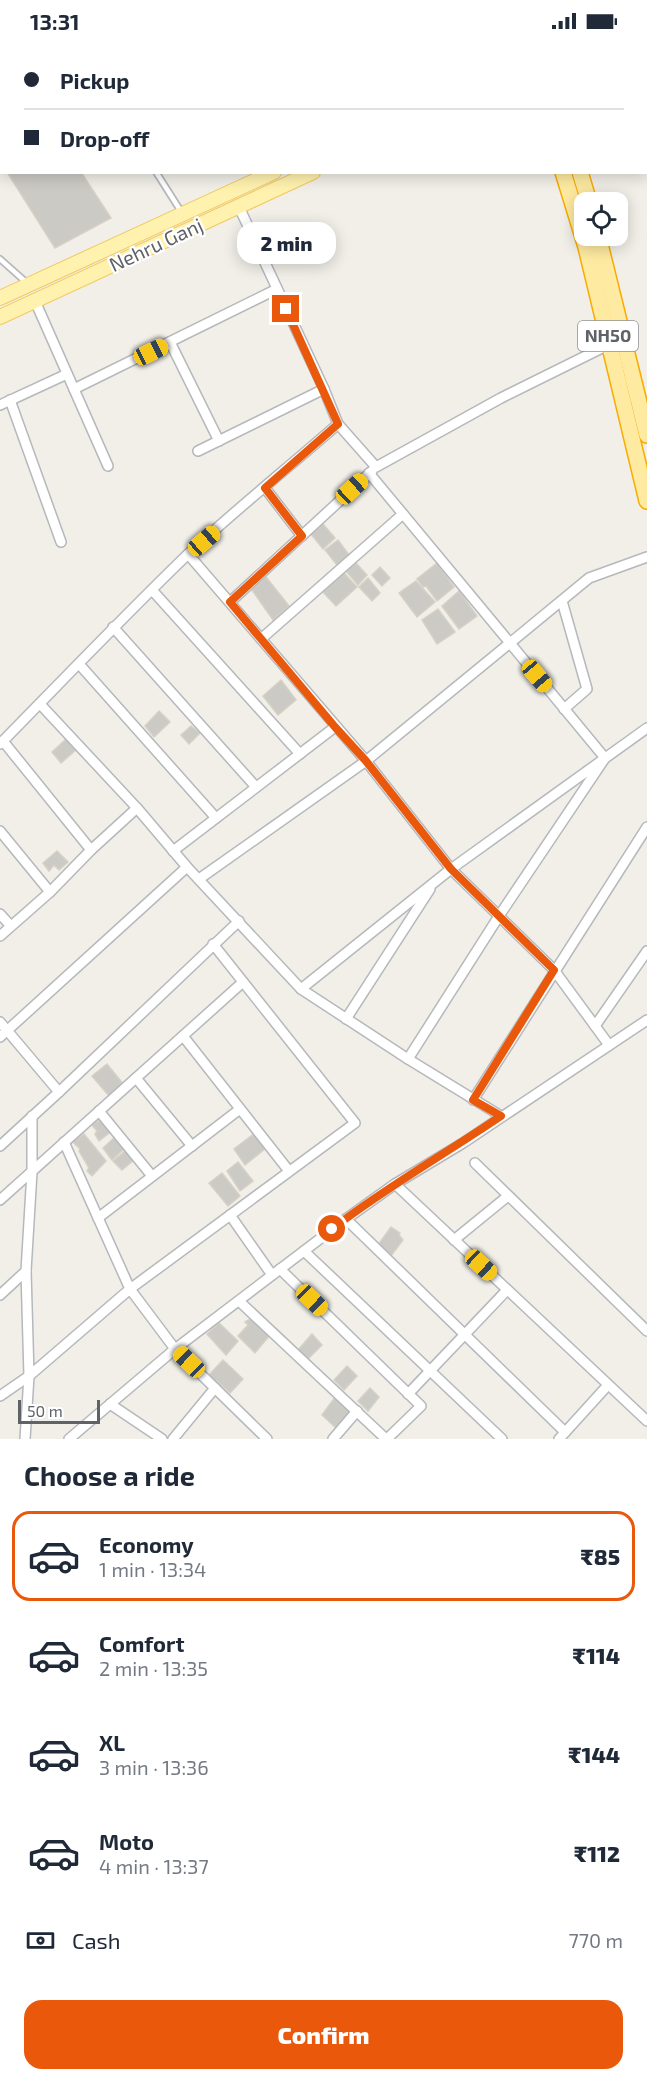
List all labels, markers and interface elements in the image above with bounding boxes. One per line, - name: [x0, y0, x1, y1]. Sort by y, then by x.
- text: 13:31: [30, 8, 80, 34]
- text: Pickup: [60, 67, 129, 93]
- text: Drop-off: [60, 125, 149, 151]
- map controls: [574, 192, 628, 246]
- button: locate: [574, 192, 628, 246]
- street label: Nehru Ganj: [105, 212, 206, 276]
- callout: 2 min: [236, 222, 336, 264]
- text: 2 min: [261, 231, 312, 255]
- route end: [272, 295, 299, 322]
- road number: NH50: [578, 321, 638, 351]
- car: [131, 336, 171, 368]
- car: [333, 470, 371, 508]
- car: [185, 522, 223, 560]
- car: [519, 656, 555, 696]
- route start: [318, 1215, 345, 1242]
- car: [462, 1246, 500, 1284]
- car: [293, 1281, 331, 1319]
- car: [170, 1343, 208, 1381]
- scale bar: [18, 1397, 100, 1424]
- text: 50 m: [27, 1401, 63, 1420]
- text: Choose a ride: [24, 1459, 195, 1491]
- icon: car: [27, 1529, 81, 1583]
- text: Economy: [99, 1531, 194, 1557]
- text: ₹85: [580, 1543, 620, 1569]
- text: 1 min · 13:34: [99, 1557, 206, 1581]
- icon: car: [27, 1628, 81, 1682]
- text: Comfort: [99, 1630, 184, 1656]
- text: ₹114: [573, 1642, 620, 1668]
- text: 2 min · 13:35: [99, 1656, 208, 1680]
- icon: car: [27, 1727, 81, 1781]
- text: XL: [99, 1729, 125, 1755]
- text: ₹144: [568, 1741, 620, 1767]
- text: 3 min · 13:36: [99, 1755, 209, 1779]
- icon: car: [27, 1826, 81, 1880]
- text: Moto: [99, 1828, 154, 1854]
- text: ₹112: [574, 1840, 620, 1866]
- text: 4 min · 13:37: [99, 1854, 209, 1878]
- icon: cash: [24, 1924, 57, 1957]
- text: Cash: [72, 1927, 121, 1953]
- text: 770 m: [568, 1928, 623, 1952]
- button: Confirm: [24, 2000, 623, 2069]

